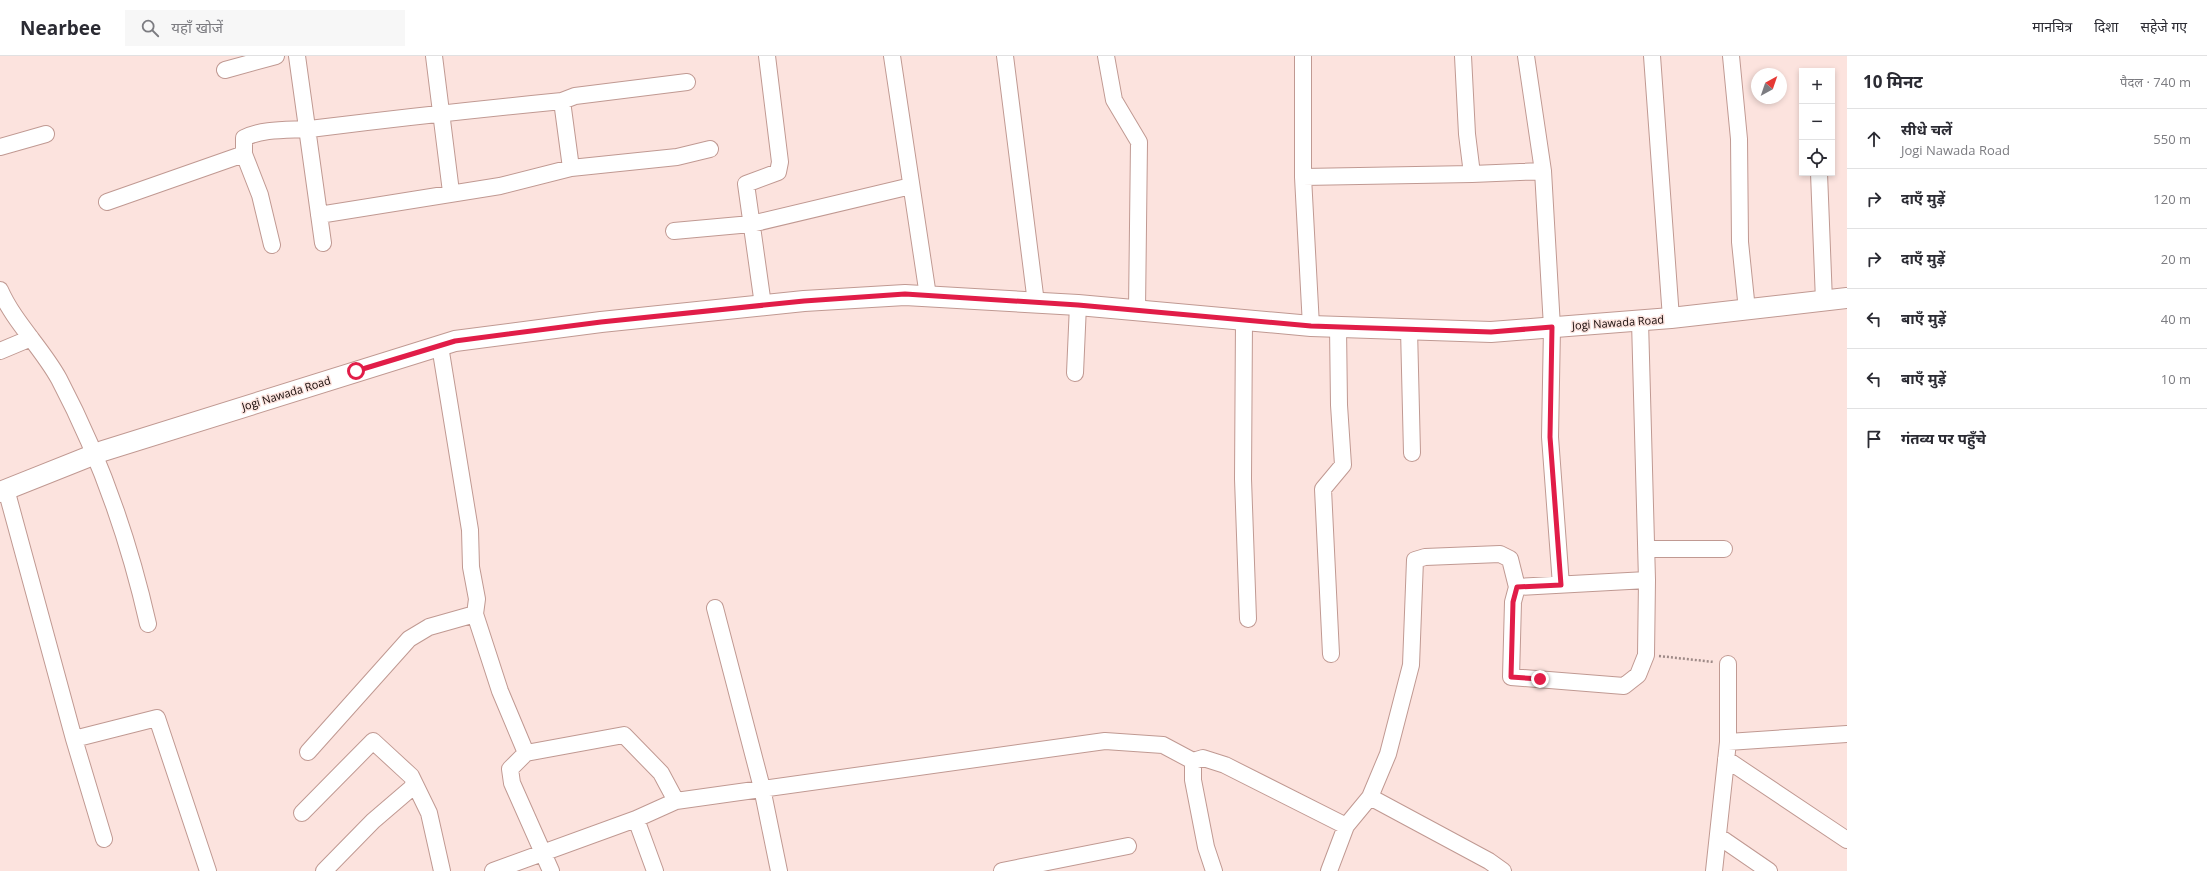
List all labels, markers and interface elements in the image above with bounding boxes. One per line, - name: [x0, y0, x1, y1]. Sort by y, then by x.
- search box: [125, 10, 405, 46]
- text: Nearbee: [20, 15, 101, 41]
- icon: search: [139, 17, 161, 39]
- text: यहाँ खोजें: [171, 17, 223, 37]
- text: मानचित्र: [2032, 17, 2072, 36]
- text: दिशा: [2094, 17, 2118, 36]
- text: सहेजे गए: [2140, 17, 2187, 36]
- north arrow: [1751, 68, 1787, 104]
- map controls: [1799, 68, 1835, 176]
- button: +: [1799, 68, 1835, 104]
- text: 10 मिनट: [1863, 70, 1923, 93]
- text: पैदल · 740 m: [2120, 73, 2191, 91]
- button: −: [1799, 104, 1835, 140]
- text: सीधे चलें: [1901, 119, 1952, 139]
- icon: ahead: [1863, 128, 1885, 150]
- text: 550 m: [2153, 130, 2191, 148]
- button: locate: [1799, 140, 1835, 176]
- text: Jogi Nawada Road: [1901, 141, 2010, 159]
- icon: right: [1863, 188, 1885, 210]
- text: दाएँ मुड़ें: [1901, 188, 1945, 208]
- text: 120 m: [2153, 190, 2191, 208]
- icon: right: [1863, 248, 1885, 270]
- text: दाएँ मुड़ें: [1901, 248, 1945, 268]
- text: 20 m: [2161, 250, 2191, 268]
- icon: left: [1863, 308, 1885, 330]
- text: बाएँ मुड़ें: [1901, 308, 1946, 328]
- text: 40 m: [2161, 310, 2191, 328]
- street label: Jogi Nawada Road: [1571, 311, 1664, 333]
- route start: [347, 362, 365, 380]
- icon: left: [1863, 368, 1885, 390]
- text: बाएँ मुड़ें: [1901, 368, 1946, 388]
- text: 10 m: [2161, 370, 2191, 388]
- street label: Jogi Nawada Road: [239, 372, 332, 414]
- icon: arrive: [1863, 428, 1885, 450]
- text: गंतव्य पर पहुँचे: [1901, 428, 1986, 448]
- route end: [1531, 670, 1549, 688]

